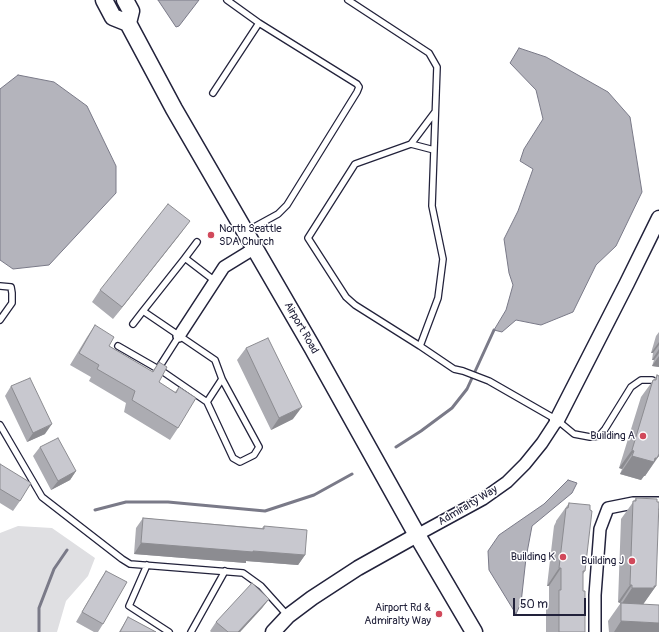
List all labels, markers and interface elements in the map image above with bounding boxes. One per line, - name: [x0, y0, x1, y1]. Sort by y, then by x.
- place label: North Seattle SDA Church: [219, 222, 282, 248]
- marker: North Seattle SDA Church: [206, 230, 216, 240]
- street label: Airport Road: [281, 300, 321, 356]
- place label: Building A: [590, 429, 635, 443]
- marker: Building A: [638, 431, 648, 441]
- street label: Admiralty Way: [436, 483, 500, 529]
- place label: Building K: [511, 550, 555, 564]
- marker: Building K: [558, 552, 568, 562]
- place label: Building J: [581, 554, 624, 568]
- marker: Building J: [627, 556, 637, 566]
- scale bar: [515, 590, 588, 616]
- text: 50 m: [520, 597, 548, 612]
- place label: Airport Rd & Admiralty Way: [364, 601, 431, 627]
- marker: Airport Rd & Admiralty Way: [434, 609, 444, 619]

